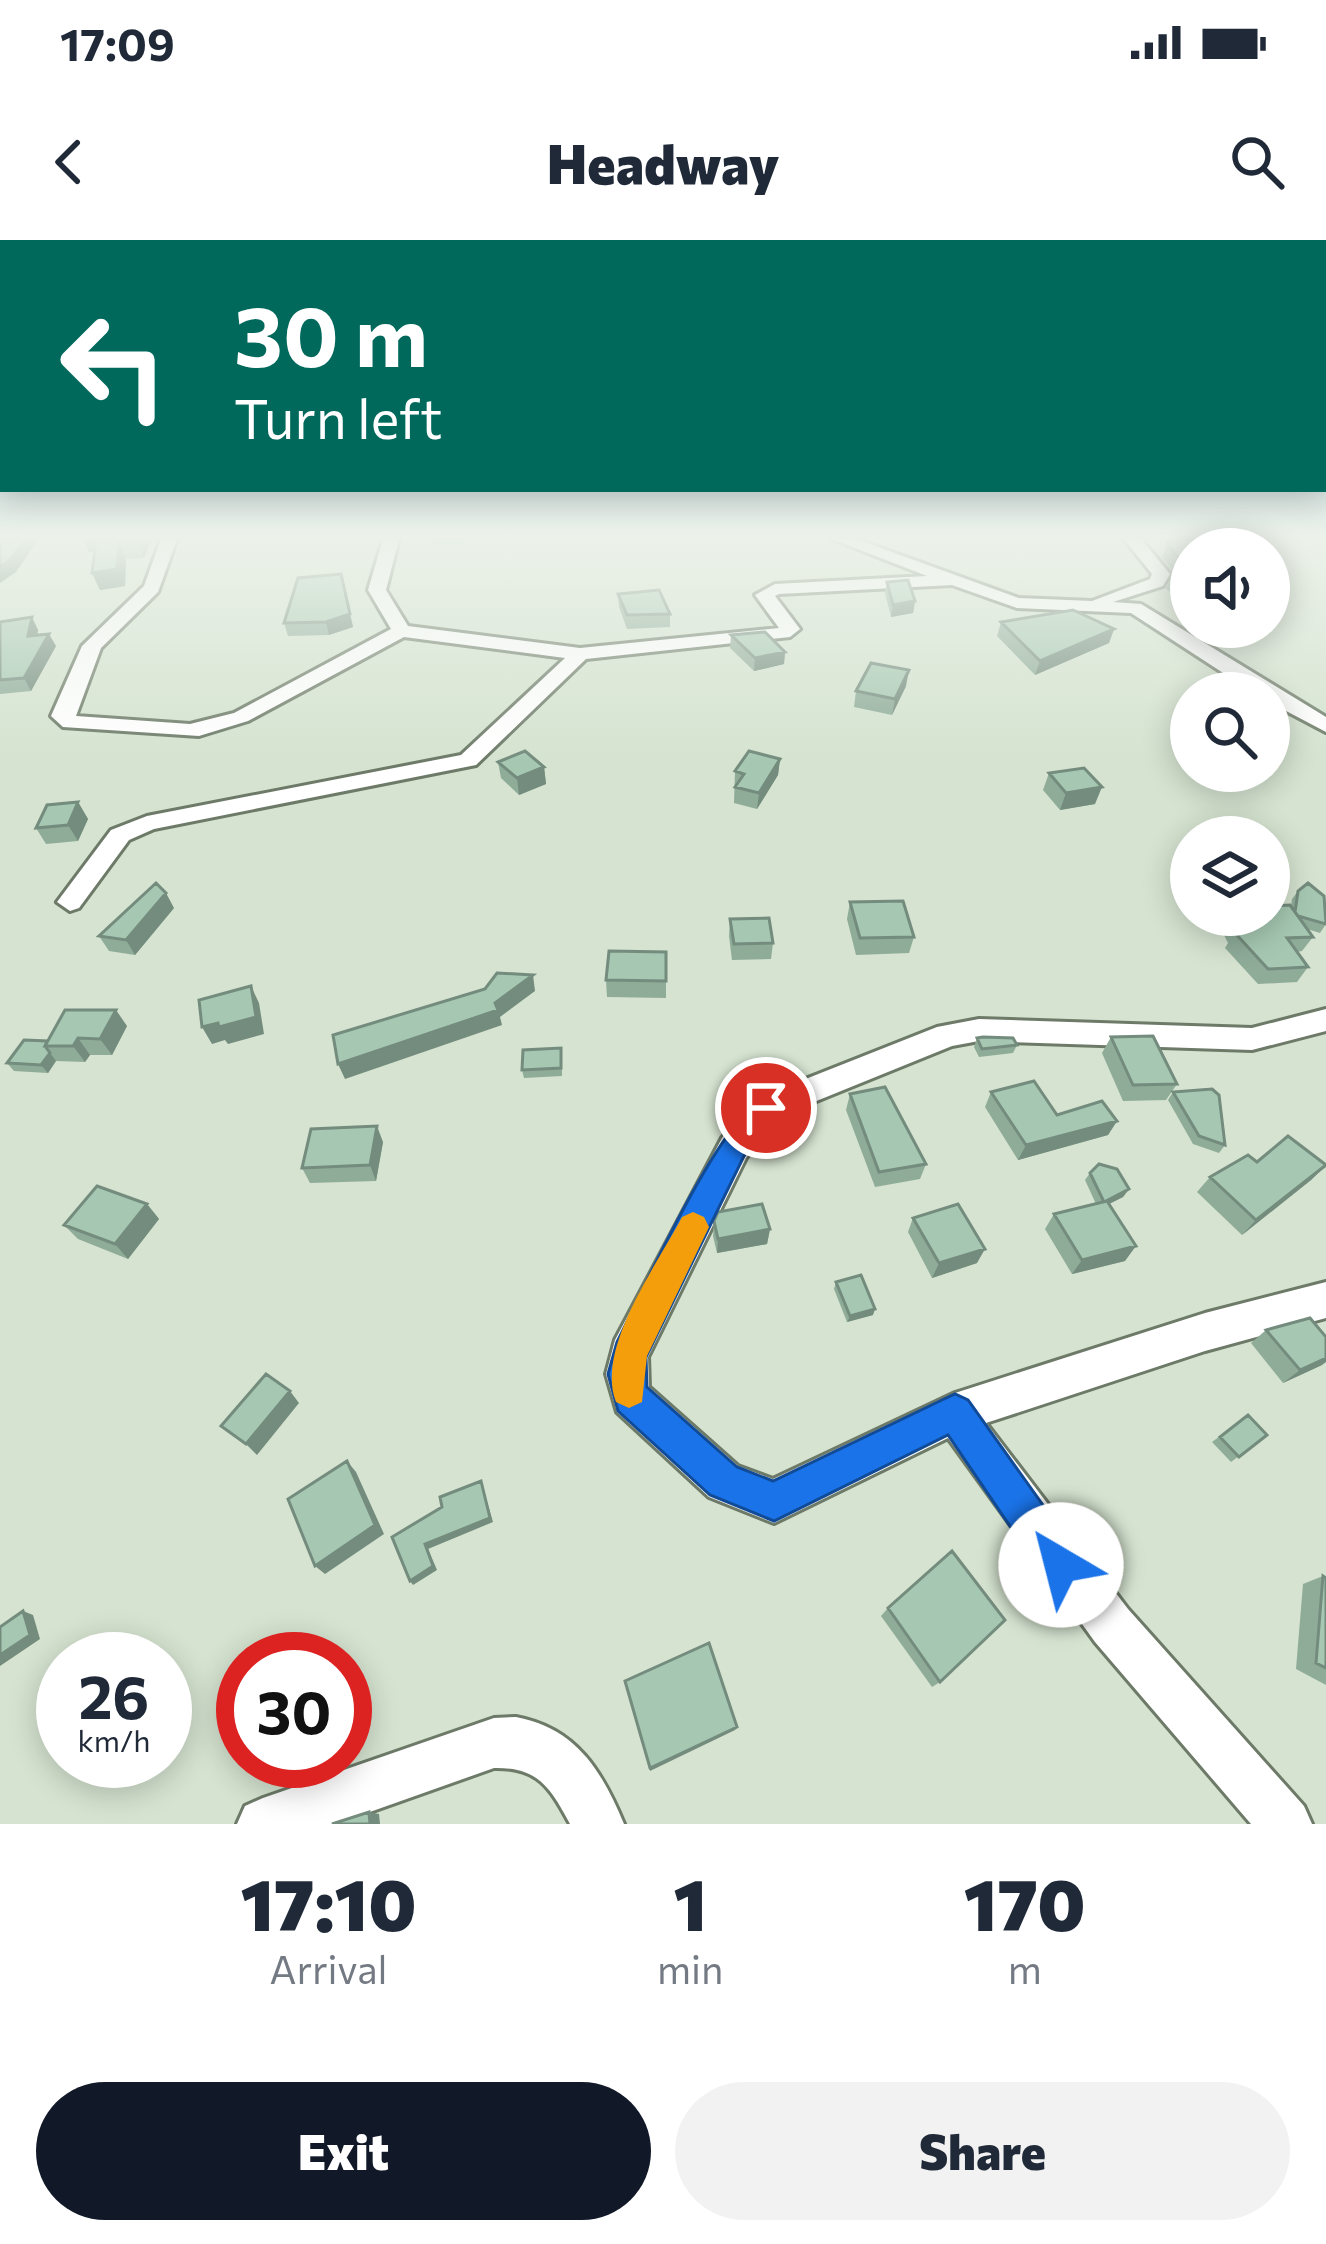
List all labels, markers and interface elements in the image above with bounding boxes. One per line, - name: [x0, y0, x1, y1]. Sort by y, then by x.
- text: 17:09: [60, 15, 175, 70]
- icon: back: [36, 129, 102, 195]
- text: Headway: [547, 129, 779, 195]
- icon: search: [1224, 129, 1290, 195]
- text: 30 m: [234, 282, 428, 384]
- icon: left: [36, 288, 192, 444]
- text: Turn left: [234, 384, 442, 450]
- map controls: [1170, 528, 1290, 936]
- button: sound: [1170, 528, 1290, 648]
- button: search: [1170, 672, 1290, 792]
- button: layers: [1170, 816, 1290, 936]
- pin: [715, 1057, 817, 1159]
- icon: arrive: [733, 1075, 799, 1141]
- position arrow: [998, 1502, 1124, 1628]
- speed limit sign: 30: [216, 1632, 372, 1788]
- text: 26: [79, 1658, 149, 1731]
- text: km/h: [78, 1721, 150, 1758]
- text: 17:10: [240, 1858, 417, 1946]
- text: 1: [673, 1858, 707, 1946]
- text: 170: [964, 1858, 1086, 1946]
- text: Arrival: [269, 1944, 387, 1992]
- text: min: [657, 1944, 723, 1992]
- text: m: [1008, 1944, 1042, 1992]
- button: Exit: [36, 2082, 651, 2220]
- button: Share: [675, 2082, 1290, 2220]

